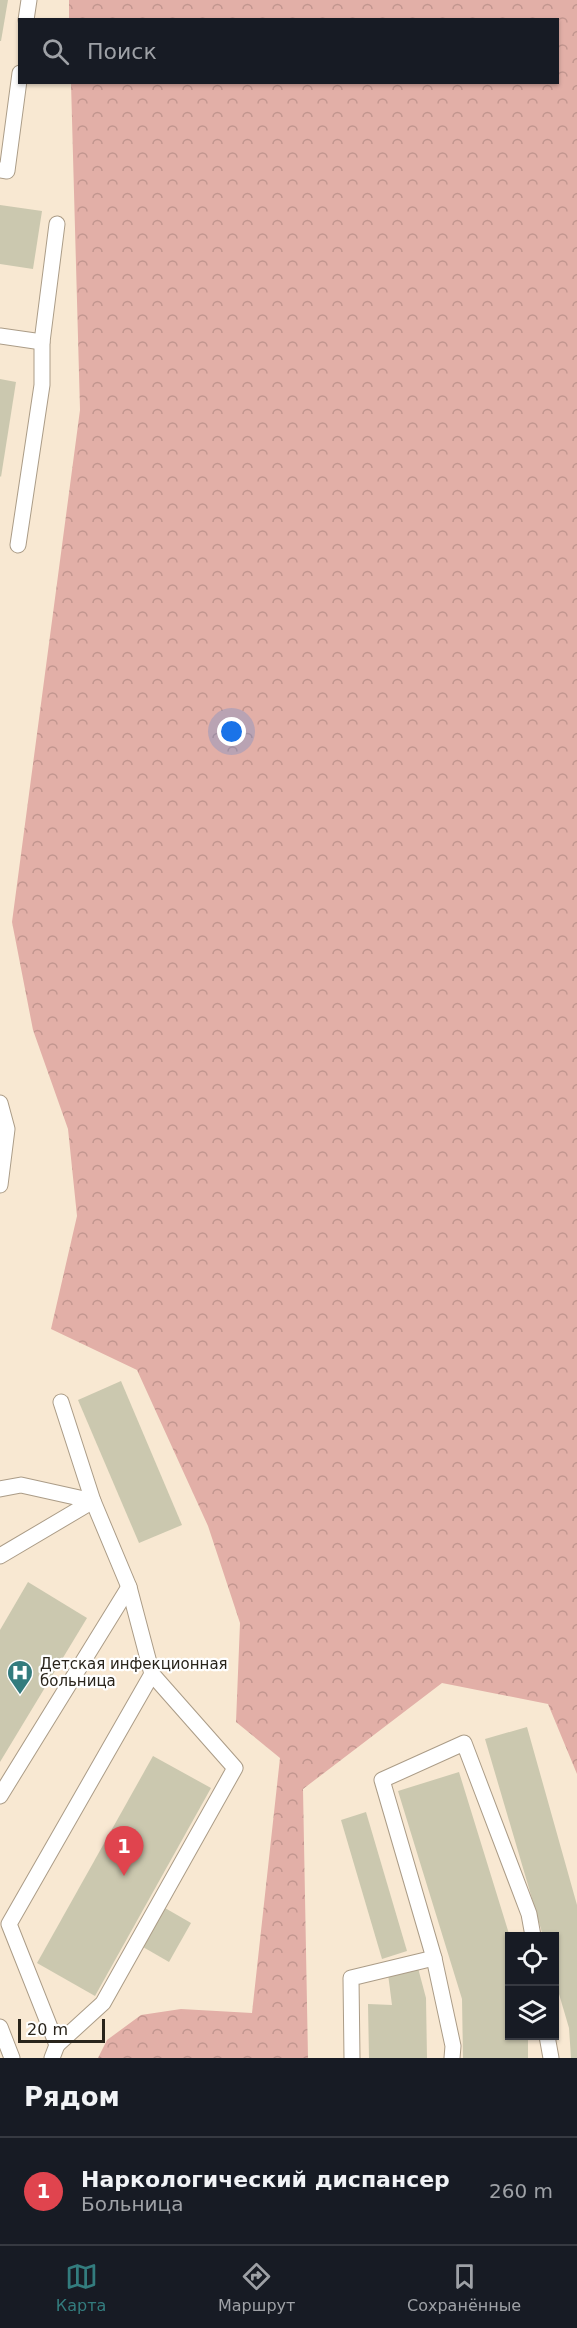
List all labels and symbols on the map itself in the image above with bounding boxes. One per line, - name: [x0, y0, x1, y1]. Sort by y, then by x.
- your location: [217, 717, 246, 746]
- place label: Детская инфекционная больница: [40, 1655, 228, 1690]
- hospital icon: Детская инфекционная больница: [5, 1658, 35, 1696]
- pin: 1: [104, 1826, 144, 1876]
- scale bar: [18, 2016, 105, 2044]

